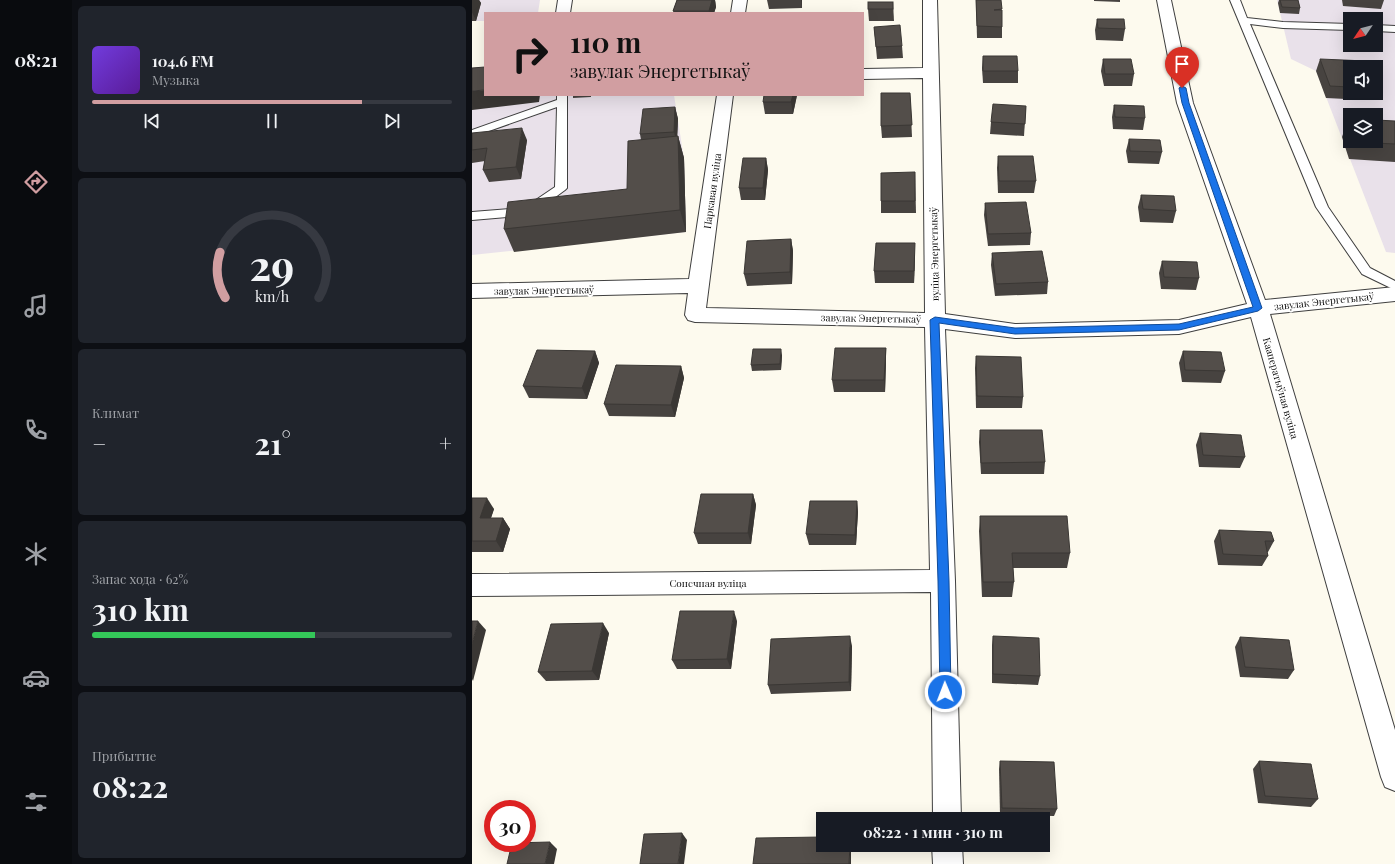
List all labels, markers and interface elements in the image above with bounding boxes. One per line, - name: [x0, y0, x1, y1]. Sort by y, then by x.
- north arrow: [1343, 12, 1383, 52]
- map controls: [1343, 12, 1383, 148]
- text: 110 m: [570, 23, 641, 60]
- icon: right: [504, 28, 556, 80]
- pin: [1165, 47, 1199, 88]
- text: 08:21: [14, 48, 58, 72]
- text: 104.6 FM: [152, 51, 214, 71]
- icon: arrive: [1171, 53, 1193, 75]
- text: завулак Энергетыкаў: [570, 59, 750, 83]
- button: sound: [1343, 60, 1383, 100]
- text: Музыка: [152, 71, 200, 88]
- button: layers: [1343, 108, 1383, 148]
- icon: previous: [141, 110, 163, 132]
- icon: pause: [261, 110, 283, 132]
- icon: next: [381, 110, 403, 132]
- street label: Паркавая вуліца: [700, 152, 724, 230]
- icon: directions: [22, 168, 50, 196]
- street label: вуліца Энергетыкаў: [926, 207, 942, 301]
- text: 29: [250, 236, 294, 291]
- street label: завулак Энергетыкаў: [494, 282, 594, 298]
- text: km/h: [255, 287, 290, 306]
- street label: завулак Энергетыкаў: [1273, 289, 1375, 313]
- icon: music: [22, 292, 50, 320]
- street label: завулак Энергетыкаў: [821, 310, 921, 326]
- street label: Кааператыўная вуліца: [1260, 336, 1302, 440]
- text: Климат: [92, 404, 139, 421]
- icon: phone: [22, 416, 50, 444]
- text: 21°: [254, 423, 291, 463]
- text: −: [92, 428, 106, 458]
- text: +: [439, 428, 452, 458]
- icon: climate: [22, 540, 50, 568]
- text: Запас хода · 62%: [92, 570, 188, 587]
- street label: Сонечная вуліца: [669, 576, 747, 590]
- text: 310 km: [92, 589, 189, 629]
- icon: car: [22, 664, 50, 692]
- position arrow: [924, 671, 966, 713]
- text: Прибытие: [92, 747, 156, 764]
- text: 08:22: [92, 766, 168, 806]
- icon: filters: [22, 788, 50, 816]
- speed limit sign: 30: [484, 800, 536, 852]
- text: 08:22 · 1 мин · 310 m: [863, 822, 1003, 842]

